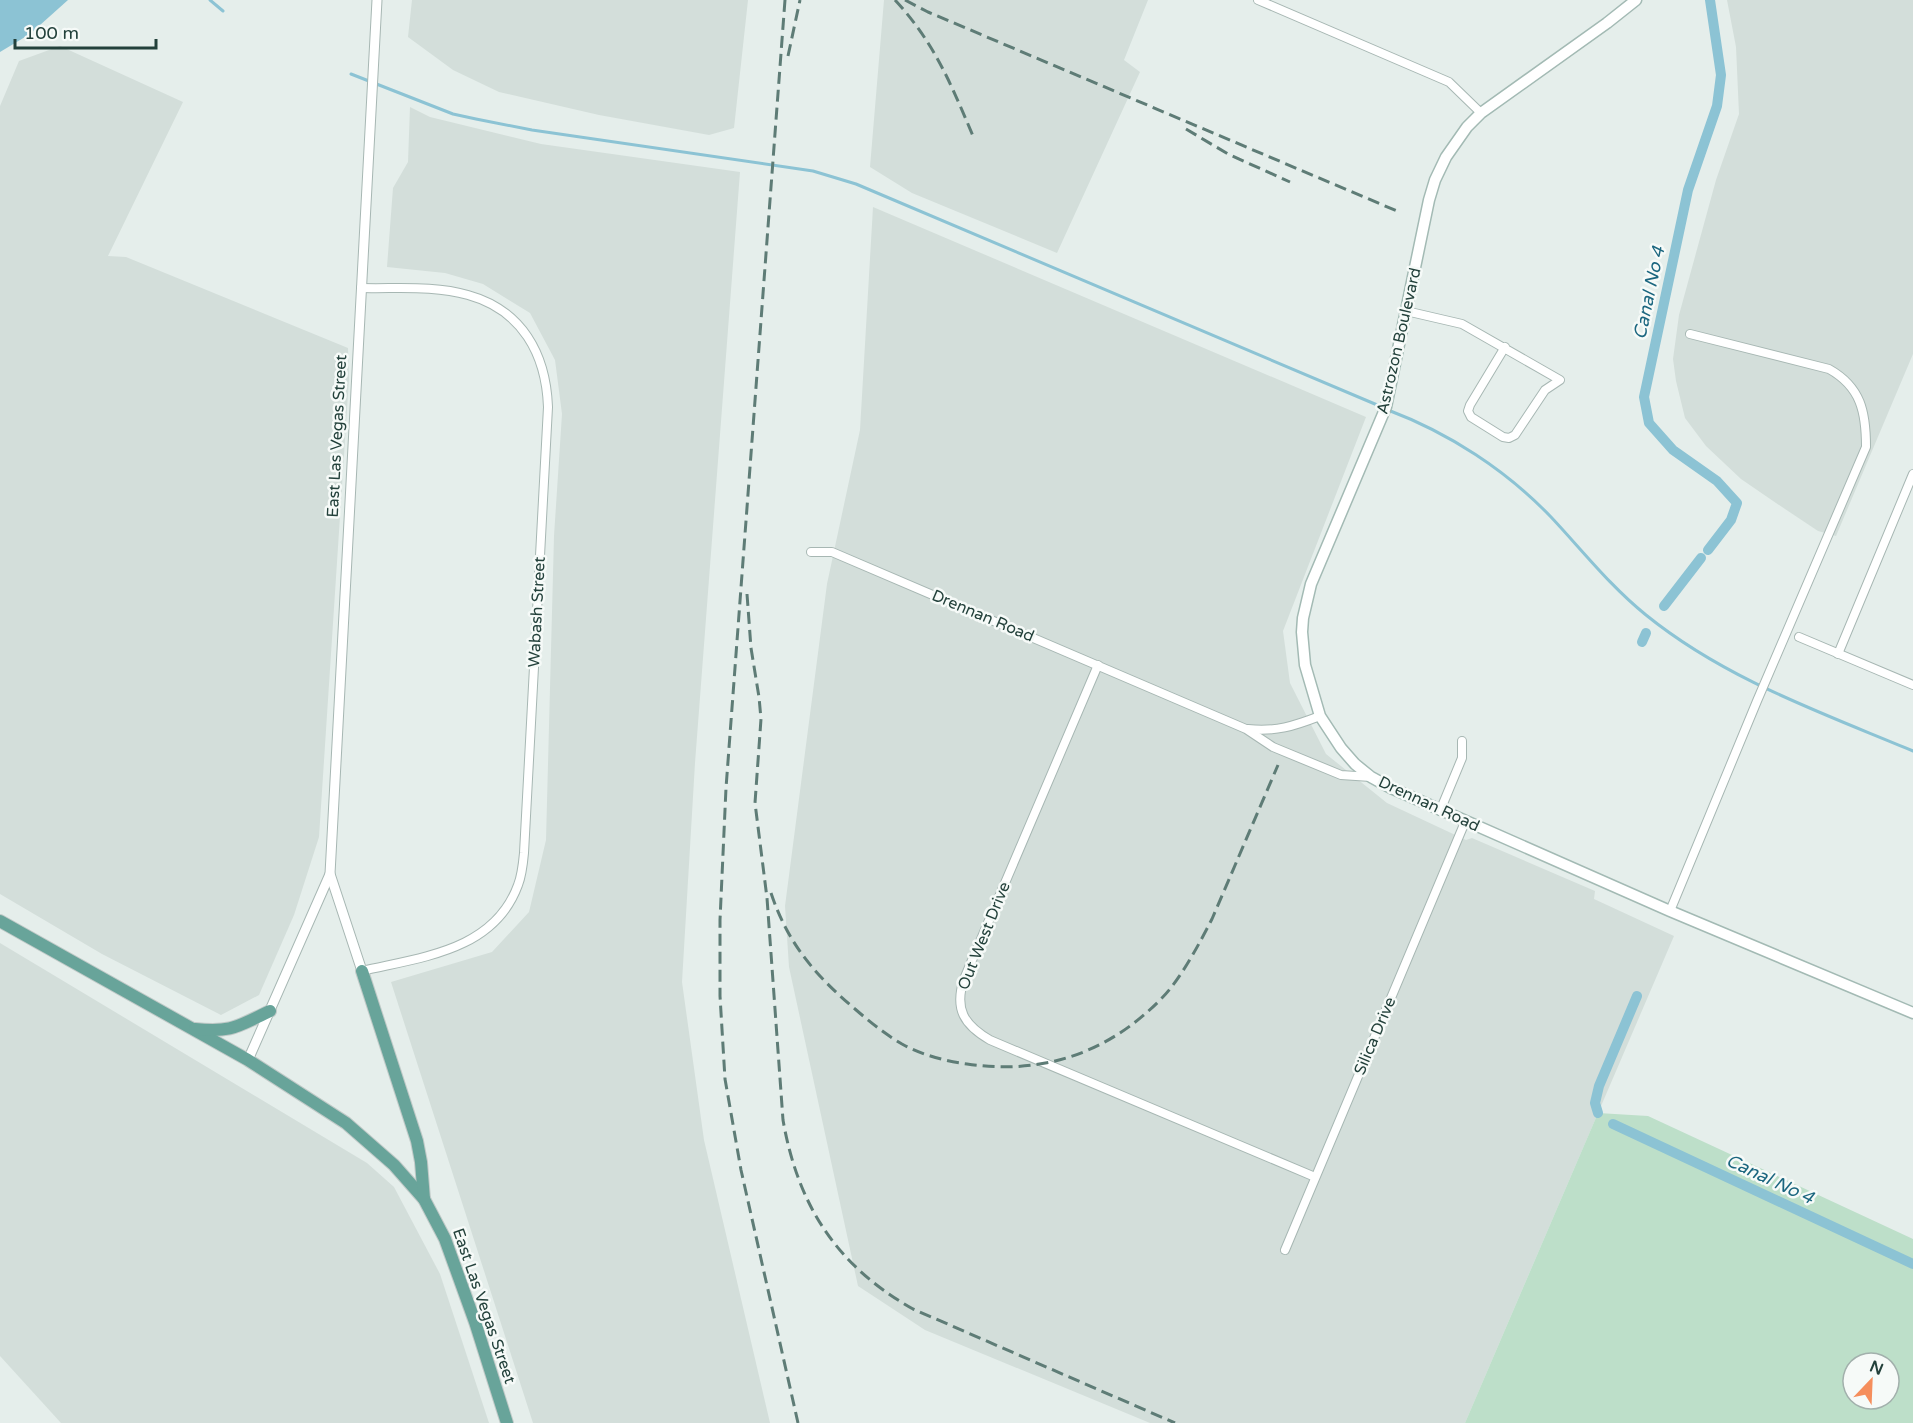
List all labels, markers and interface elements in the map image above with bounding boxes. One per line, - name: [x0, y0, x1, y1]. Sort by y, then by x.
- scale bar: [15, 12, 156, 50]
- text: 100 m: [24, 22, 79, 44]
- water label: Canal No 4: [1628, 244, 1670, 341]
- street label: Astrozon Boulevard: [1372, 266, 1426, 416]
- street label: East Las Vegas Street: [323, 354, 351, 518]
- street label: Wabash Street: [524, 556, 550, 668]
- street label: Drennan Road: [929, 585, 1037, 647]
- street label: Drennan Road: [1375, 772, 1483, 836]
- street label: Out West Drive: [953, 879, 1015, 993]
- street label: Silica Drive: [1350, 994, 1400, 1078]
- water label: Canal No 4: [1723, 1149, 1818, 1209]
- street label: East Las Vegas Street: [448, 1226, 520, 1386]
- north arrow: [1841, 1351, 1901, 1411]
- text: N: [1867, 1356, 1886, 1380]

